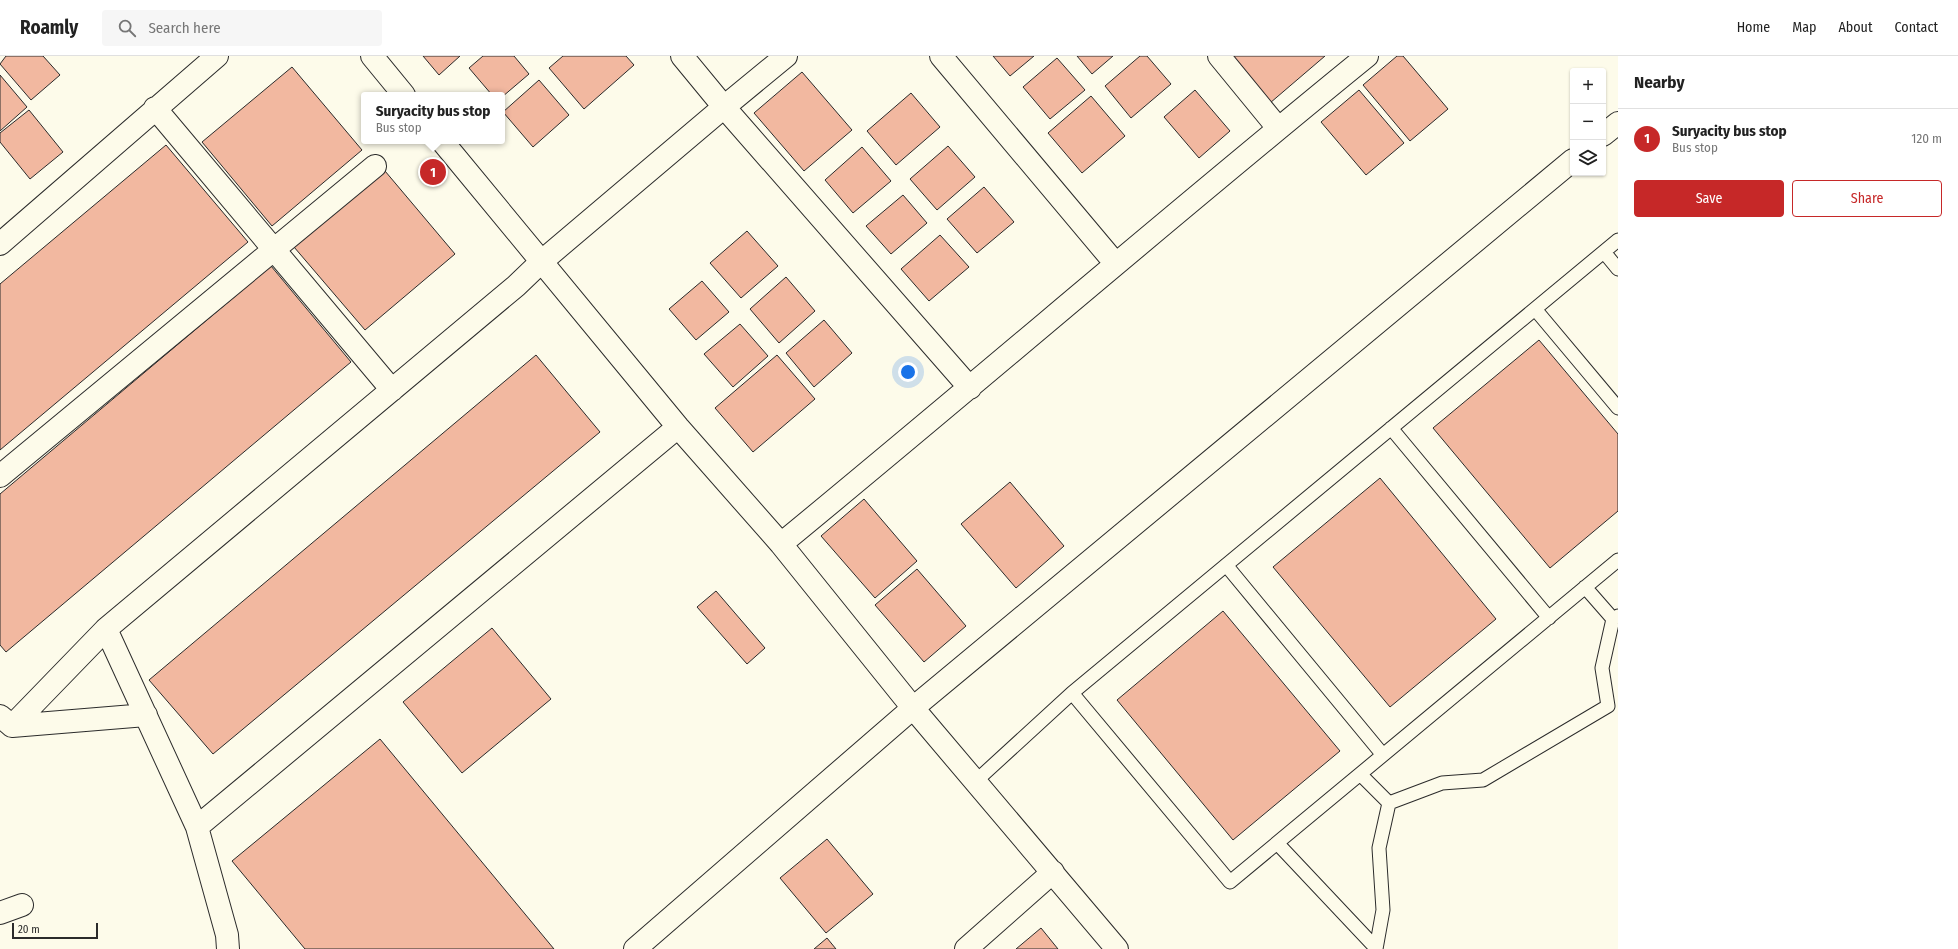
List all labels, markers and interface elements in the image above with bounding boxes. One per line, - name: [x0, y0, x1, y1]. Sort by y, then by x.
- search box: [102, 10, 382, 46]
- text: Roamly: [20, 16, 78, 39]
- icon: search: [116, 17, 138, 39]
- text: Search here: [148, 19, 221, 37]
- text: Home: [1737, 19, 1770, 36]
- text: Map: [1792, 19, 1816, 36]
- text: About: [1838, 19, 1873, 36]
- text: Contact: [1895, 19, 1938, 36]
- map controls: [1570, 68, 1606, 176]
- button: +: [1570, 68, 1606, 104]
- text: Nearby: [1634, 72, 1685, 93]
- popup: [361, 92, 505, 144]
- text: Suryacity bus stop: [376, 102, 490, 120]
- button: −: [1570, 104, 1606, 140]
- text: Bus stop: [376, 120, 422, 135]
- text: Suryacity bus stop: [1672, 122, 1787, 140]
- text: 1: [1644, 131, 1650, 146]
- text: 120 m: [1911, 131, 1942, 146]
- button: layers: [1570, 140, 1606, 176]
- text: Bus stop: [1672, 140, 1718, 155]
- pin: 1: [420, 157, 446, 187]
- button: Save: [1634, 180, 1784, 217]
- button: Share: [1792, 180, 1942, 217]
- your location: [898, 362, 918, 382]
- scale bar: [12, 921, 98, 940]
- text: 20 m: [18, 923, 40, 936]

